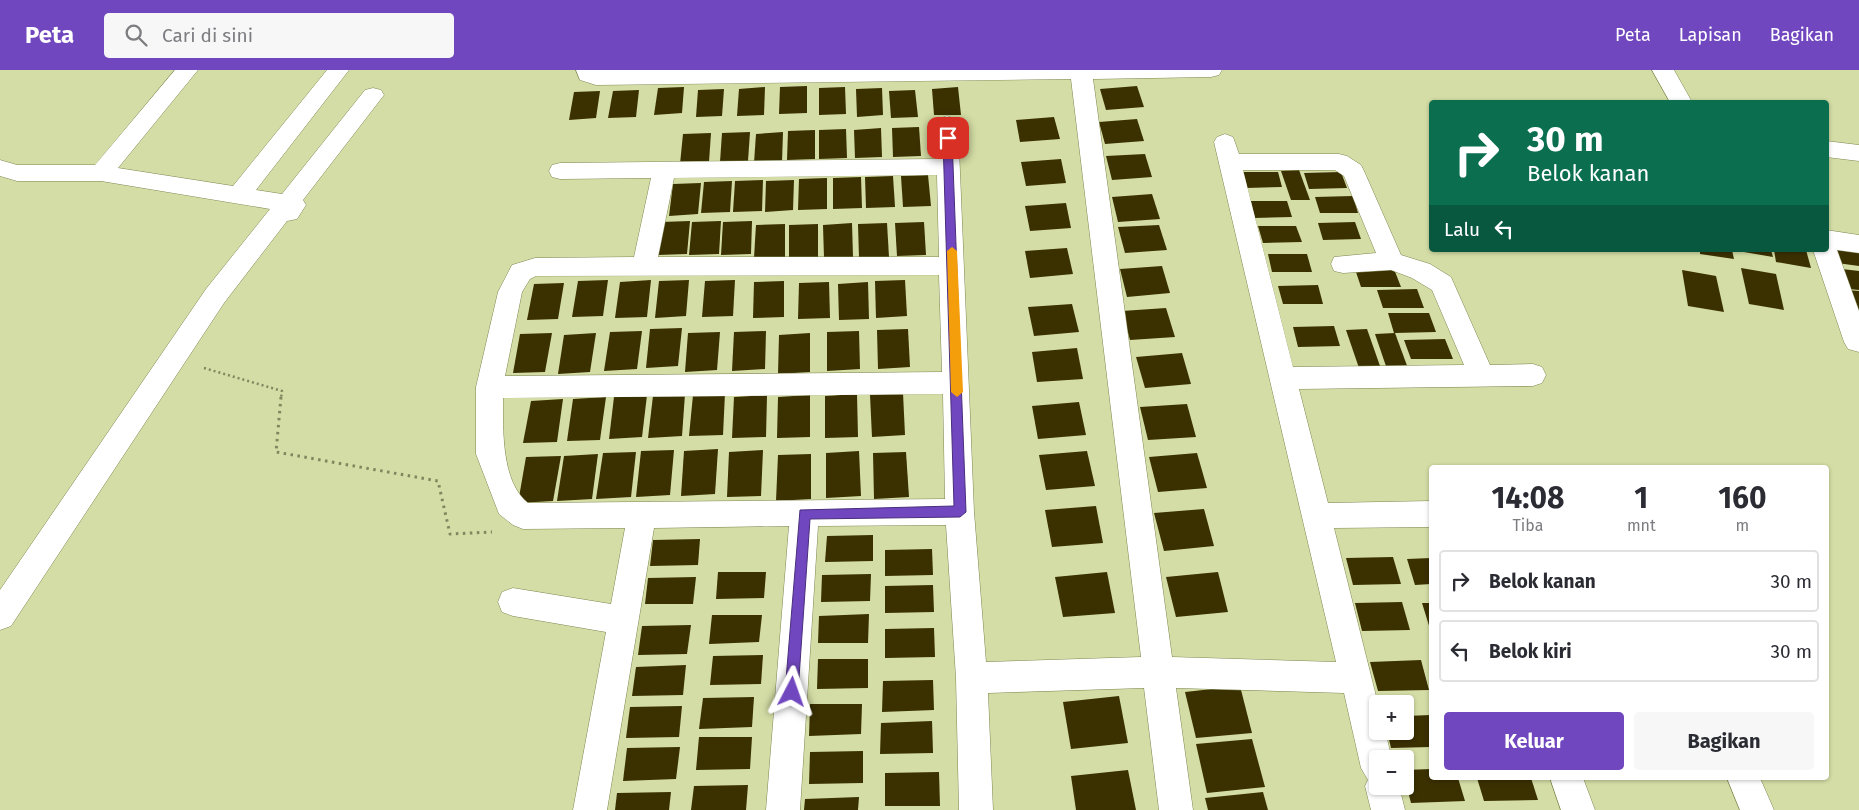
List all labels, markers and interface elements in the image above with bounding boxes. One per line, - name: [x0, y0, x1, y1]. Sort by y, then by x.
- search box: [104, 13, 454, 58]
- text: Peta: [25, 21, 74, 49]
- icon: search: [122, 21, 150, 49]
- text: Cari di sini: [162, 24, 253, 47]
- text: Peta: [1615, 24, 1651, 46]
- text: Lapisan: [1679, 24, 1742, 46]
- text: Bagikan: [1770, 24, 1834, 46]
- pin: [927, 117, 969, 159]
- text: 30 m: [1527, 118, 1604, 160]
- icon: right: [1444, 120, 1509, 185]
- icon: arrive: [934, 124, 962, 152]
- text: Belok kanan: [1527, 160, 1649, 187]
- icon: left: [1490, 215, 1518, 243]
- text: Lalu: [1444, 218, 1480, 241]
- text: 14:08: [1491, 480, 1564, 516]
- text: 1: [1634, 480, 1648, 516]
- text: 160: [1718, 480, 1767, 516]
- text: Tiba: [1513, 516, 1543, 535]
- text: mnt: [1627, 516, 1656, 535]
- text: m: [1735, 516, 1749, 535]
- icon: right: [1446, 567, 1474, 595]
- text: Belok kanan: [1489, 570, 1596, 593]
- text: 30 m: [1771, 570, 1812, 593]
- icon: left: [1446, 637, 1474, 665]
- text: Belok kiri: [1489, 640, 1572, 663]
- text: 30 m: [1771, 640, 1812, 663]
- position arrow: [765, 665, 817, 717]
- map controls: [1369, 695, 1414, 795]
- button: +: [1369, 695, 1414, 740]
- button: Keluar: [1444, 712, 1624, 770]
- button: Bagikan: [1634, 712, 1814, 770]
- button: −: [1369, 750, 1414, 795]

